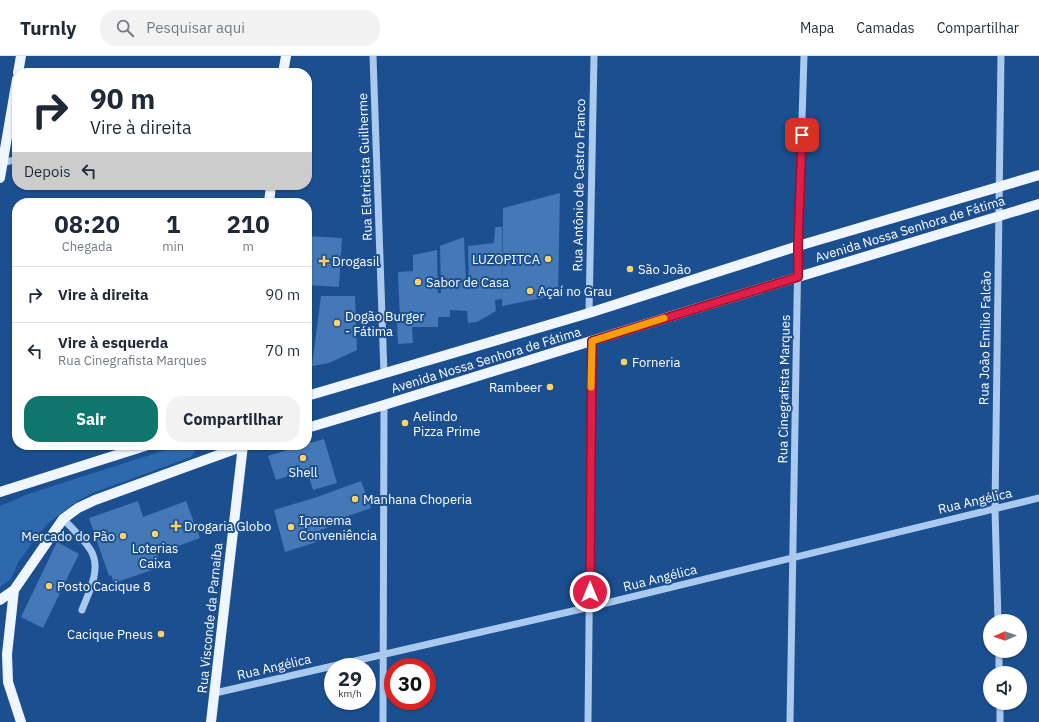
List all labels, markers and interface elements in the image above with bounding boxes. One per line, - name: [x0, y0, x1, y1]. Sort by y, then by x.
- search box: [100, 10, 380, 46]
- text: Turnly: [20, 16, 76, 40]
- icon: search: [114, 17, 136, 39]
- text: Pesquisar aqui: [146, 18, 245, 37]
- text: Mapa: [800, 19, 834, 37]
- text: Camadas: [856, 19, 915, 37]
- text: Compartilhar: [937, 19, 1019, 37]
- text: 90 m: [90, 80, 155, 117]
- icon: right: [24, 84, 76, 136]
- street label: Rua Eletricista Guilherme: [354, 93, 376, 241]
- street label: Rua Antônio de Castro Franco: [569, 99, 589, 271]
- text: Vire à direita: [90, 116, 192, 139]
- pin: [785, 118, 819, 152]
- icon: arrive: [791, 124, 813, 146]
- icon: left: [78, 160, 100, 182]
- text: Depois: [24, 162, 70, 181]
- street label: Avenida Nossa Senhora de Fátima: [813, 192, 1007, 266]
- text: 08:20: [54, 208, 120, 240]
- text: 1: [166, 208, 180, 240]
- text: 210: [226, 208, 270, 240]
- text: Chegada: [62, 238, 113, 255]
- text: min: [162, 238, 184, 255]
- text: m: [242, 238, 254, 255]
- place label: LUZOPITCA: [472, 251, 541, 268]
- place label: Drogasil: [332, 253, 380, 270]
- marker: LUZOPITCA: [543, 254, 553, 264]
- marker: Drogasil: [319, 256, 329, 266]
- place label: São João: [638, 261, 691, 278]
- marker: São João: [625, 264, 635, 274]
- street label: Rua João Emílio Falcão: [975, 271, 995, 405]
- place label: Sabor de Casa: [426, 274, 509, 291]
- marker: Sabor de Casa: [413, 277, 423, 287]
- place label: Açaí no Grau: [538, 283, 612, 300]
- icon: right: [24, 284, 46, 306]
- text: Vire à direita: [58, 285, 148, 304]
- text: 90 m: [265, 285, 300, 304]
- marker: Açaí no Grau: [525, 286, 535, 296]
- place label: Dogão Burger - Fátima: [345, 308, 424, 340]
- street label: Rua Cinegrafista Marques: [774, 314, 794, 464]
- marker: Dogão Burger - Fátima: [332, 318, 342, 328]
- street label: Avenida Nossa Senhora de Fátima: [389, 323, 583, 397]
- text: Vire à esquerda: [58, 333, 168, 352]
- icon: left: [24, 340, 46, 362]
- text: 70 m: [265, 341, 300, 360]
- text: Rua Cinegrafista Marques: [58, 352, 207, 369]
- place label: Forneria: [632, 354, 681, 371]
- marker: Forneria: [619, 357, 629, 367]
- place label: Rambeer: [489, 379, 542, 396]
- marker: Rambeer: [545, 382, 555, 392]
- button: Sair: [24, 396, 158, 442]
- button: Compartilhar: [166, 396, 300, 442]
- place label: Aelindo Pizza Prime: [413, 408, 480, 440]
- marker: Aelindo Pizza Prime: [400, 418, 410, 428]
- marker: Shell: [298, 453, 308, 463]
- place label: Shell: [288, 464, 318, 481]
- street label: Rua Angélica: [936, 484, 1014, 518]
- place label: Manhana Choperia: [363, 491, 472, 508]
- marker: Manhana Choperia: [350, 494, 360, 504]
- place label: Ipanema Conveniência: [299, 512, 377, 544]
- place label: Drogaria Globo: [184, 518, 271, 535]
- marker: Drogaria Globo: [171, 521, 181, 531]
- marker: Ipanema Conveniência: [286, 522, 296, 532]
- place label: Mercado do Pão: [21, 528, 115, 545]
- marker: Loterias Caixa: [150, 529, 160, 539]
- marker: Mercado do Pão: [118, 531, 128, 541]
- place label: Loterias Caixa: [132, 540, 178, 572]
- street label: Rua Visconde da Parnaíba: [194, 542, 226, 694]
- street label: Rua Angélica: [621, 561, 699, 595]
- position arrow: [569, 571, 611, 613]
- place label: Posto Cacique 8: [57, 578, 151, 595]
- marker: Posto Cacique 8: [44, 581, 54, 591]
- north arrow: [983, 614, 1027, 658]
- map controls: [983, 614, 1027, 710]
- place label: Cacique Pneus: [67, 626, 153, 643]
- marker: Cacique Pneus: [156, 629, 166, 639]
- street label: Rua Angélica: [235, 650, 313, 684]
- speed limit sign: 30: [384, 658, 436, 710]
- text: 29: [338, 665, 362, 692]
- button: sound: [983, 666, 1027, 710]
- text: km/h: [338, 687, 362, 700]

